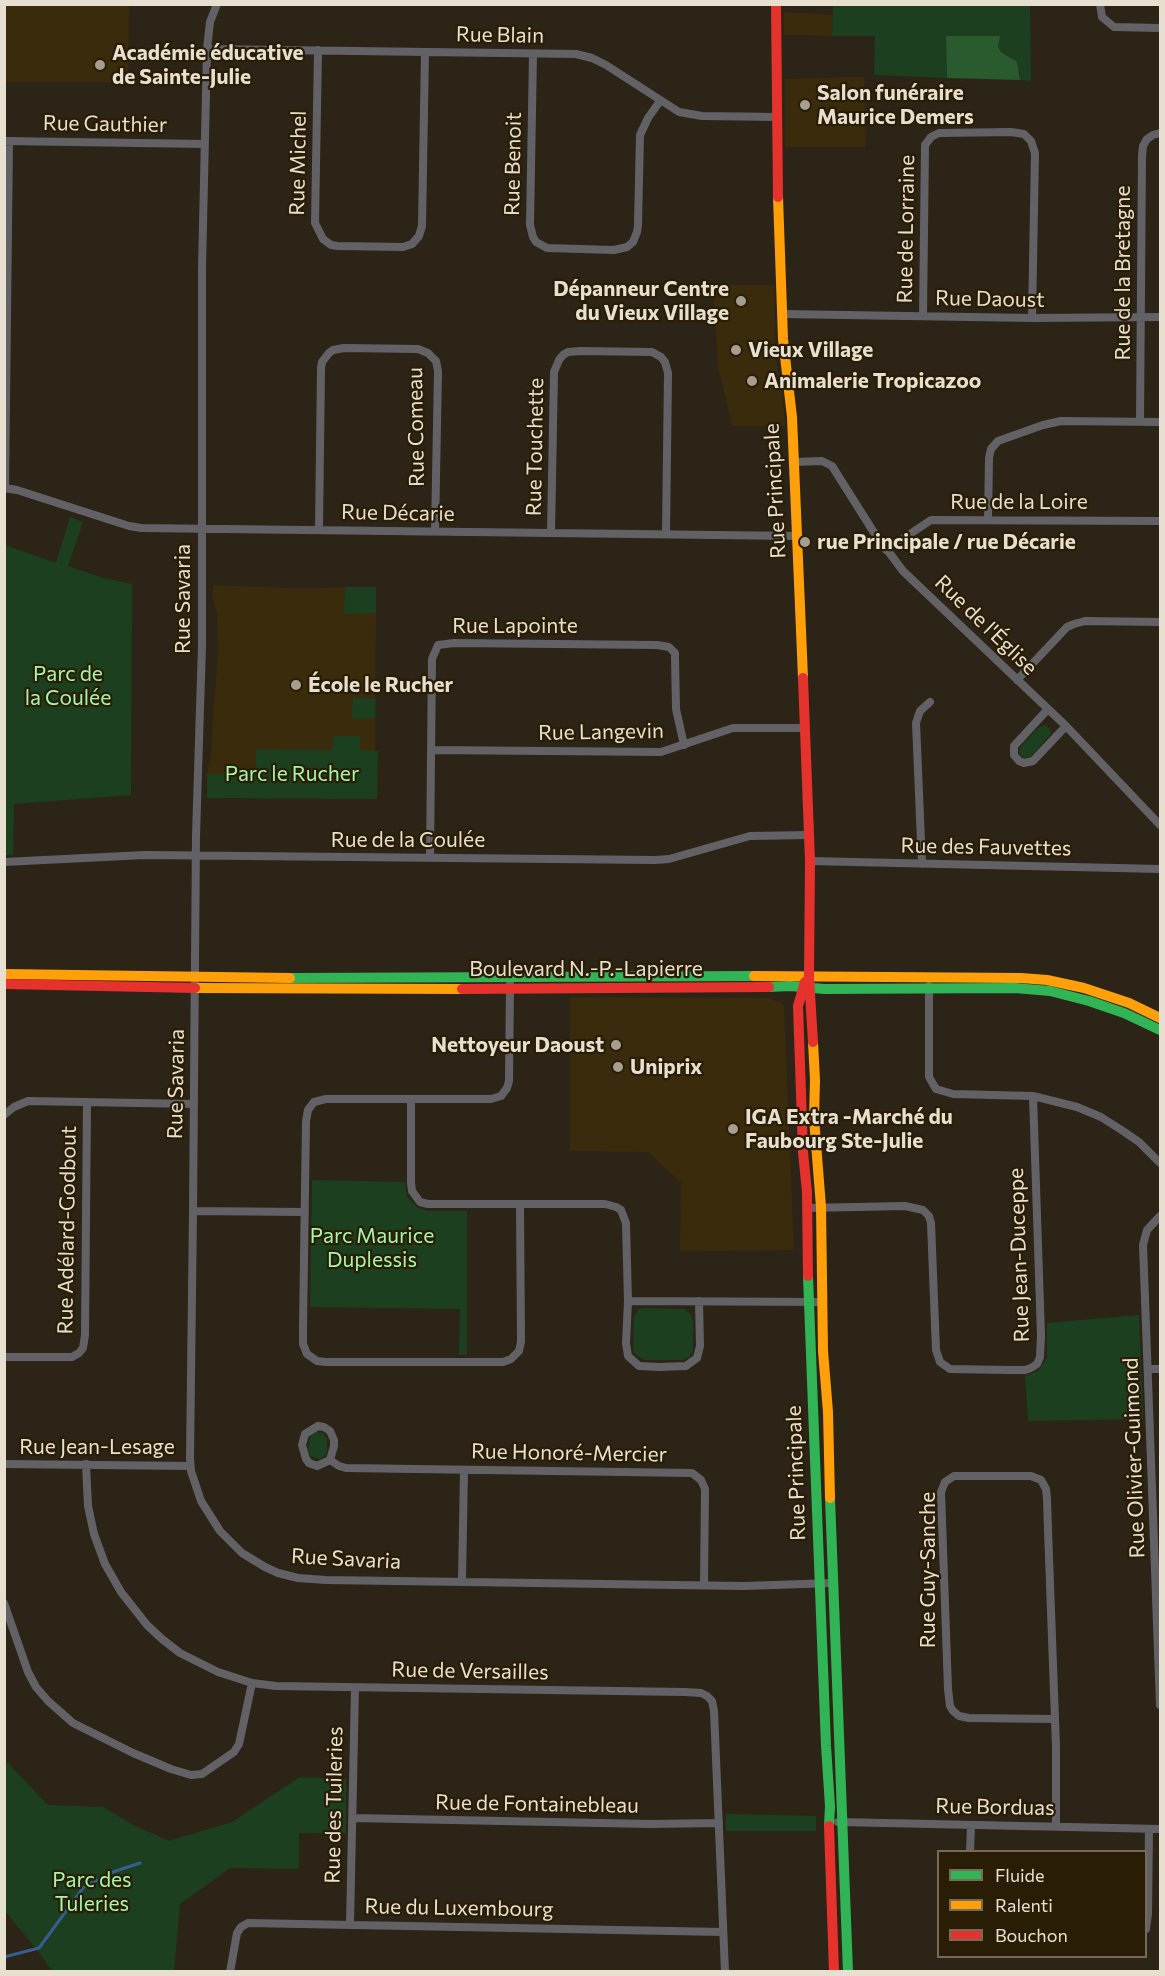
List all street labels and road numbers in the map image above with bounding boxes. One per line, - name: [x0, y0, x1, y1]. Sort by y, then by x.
- street label: Rue Blain: [456, 22, 544, 48]
- street label: Rue Gauthier: [43, 110, 167, 138]
- street label: Rue Michel: [284, 110, 312, 216]
- street label: Rue Benoit: [499, 112, 527, 216]
- street label: Rue de Lorraine: [892, 154, 920, 304]
- street label: Rue de la Bretagne: [1110, 186, 1136, 360]
- street label: Rue Daoust: [935, 285, 1045, 313]
- street label: Rue Comeau: [402, 367, 430, 487]
- street label: Rue Touchette: [521, 378, 549, 516]
- street label: Rue Principale: [759, 423, 791, 559]
- street label: Rue de la Loire: [950, 489, 1088, 515]
- street label: Rue Décarie: [341, 499, 455, 527]
- street label: Rue Savaria: [170, 544, 196, 654]
- street label: Rue de l'Église: [929, 570, 1043, 680]
- street label: Rue Lapointe: [452, 613, 578, 639]
- street label: Rue Langevin: [538, 718, 664, 746]
- street label: Rue de la Coulée: [331, 827, 485, 853]
- street label: Rue des Fauvettes: [900, 833, 1072, 861]
- street label: Boulevard N.-P.-Lapierre: [469, 956, 703, 982]
- street label: Rue Savaria: [162, 1029, 190, 1139]
- street label: Rue Adélard-Godbout: [53, 1125, 81, 1335]
- street label: Rue Jean-Duceppe: [1003, 1167, 1035, 1343]
- street label: Rue Olivier-Guimond: [1118, 1357, 1150, 1559]
- street label: Rue Principale: [781, 1405, 811, 1541]
- street label: Rue Jean-Lesage: [19, 1434, 175, 1460]
- street label: Rue Honoré-Mercier: [471, 1439, 667, 1467]
- street label: Rue Guy-Sanche: [915, 1492, 941, 1648]
- street label: Rue Savaria: [290, 1544, 402, 1574]
- street label: Rue de Versailles: [391, 1657, 549, 1685]
- street label: Rue des Tuileries: [320, 1726, 348, 1884]
- street label: Rue de Fontainebleau: [435, 1790, 639, 1818]
- street label: Rue Borduas: [935, 1793, 1055, 1821]
- street label: Rue du Luxembourg: [364, 1894, 554, 1922]

